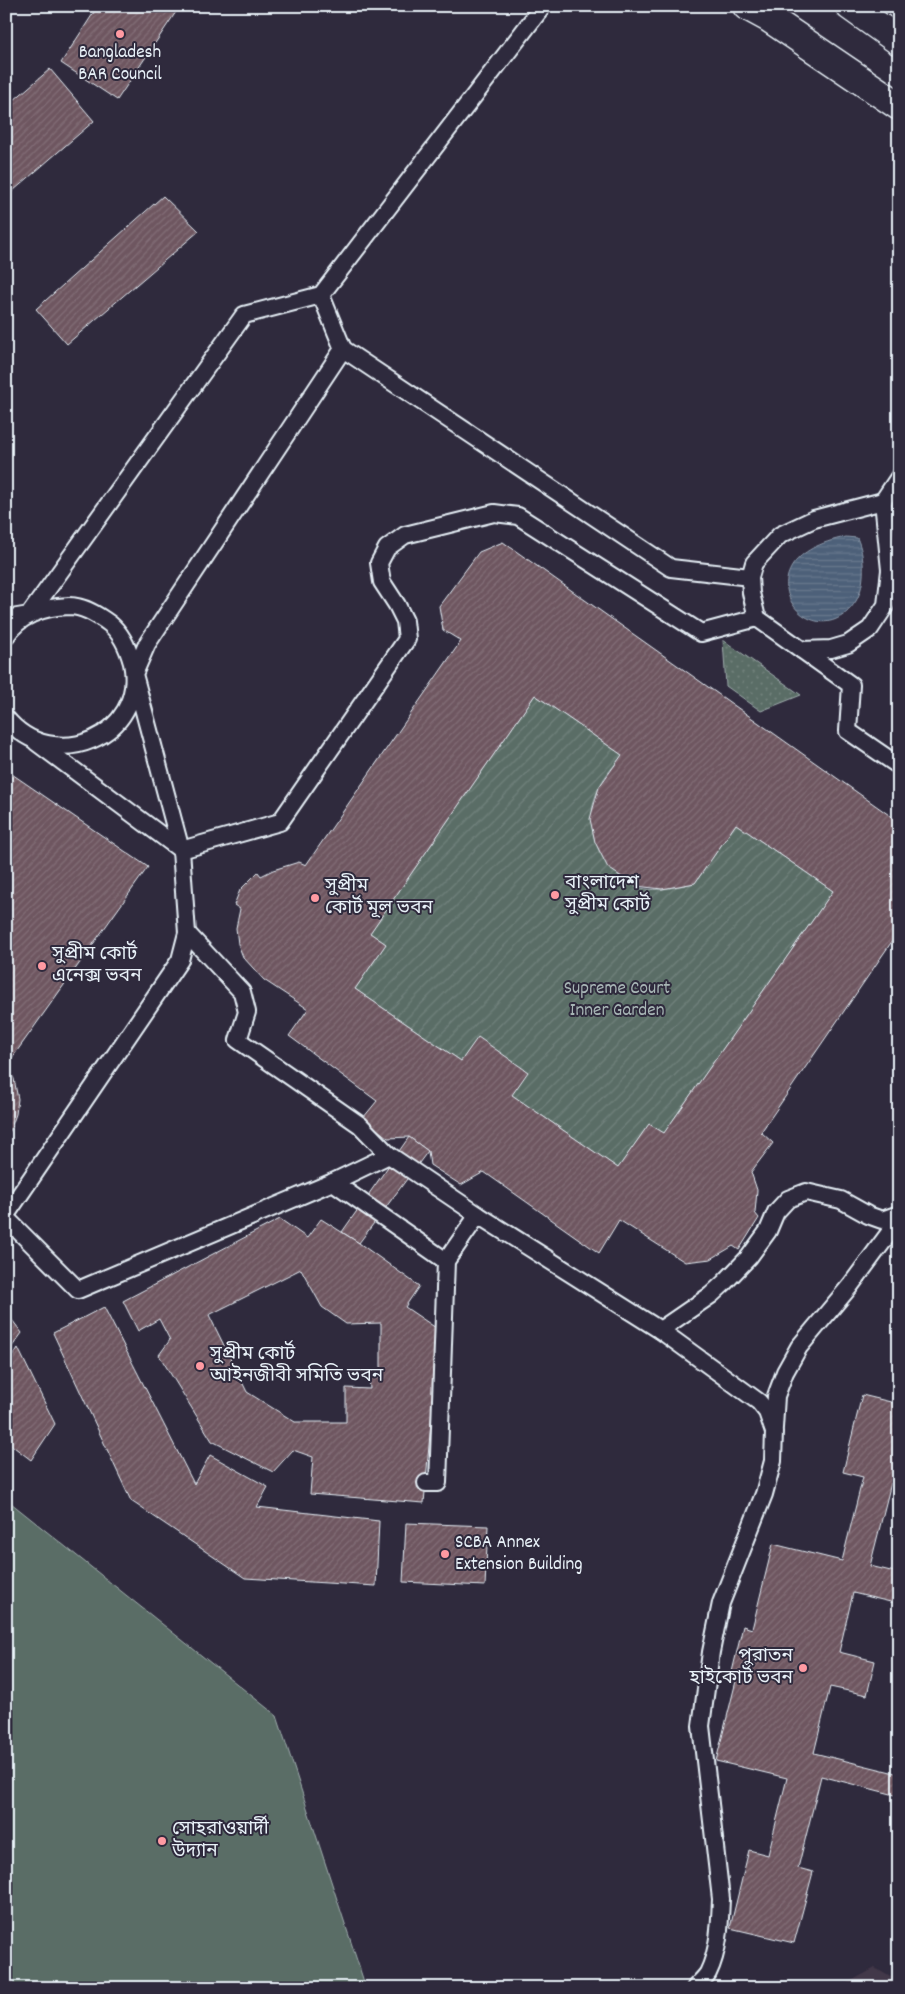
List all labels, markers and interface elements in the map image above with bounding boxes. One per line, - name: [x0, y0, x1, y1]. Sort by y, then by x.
- marker: Bangladesh BAR Council: [114, 28, 126, 40]
- place label: Bangladesh BAR Council: [78, 40, 162, 89]
- place label: বাংলাদেশ সুপ্রীম কোর্ট: [564, 871, 651, 920]
- place label: সুপ্রীম কোর্ট মূল ভবন: [324, 873, 434, 923]
- marker: বাংলাদেশ সুপ্রীম কোর্ট: [549, 889, 561, 901]
- marker: সুপ্রীম কোর্ট মূল ভবন: [309, 892, 321, 904]
- place label: সুপ্রীম কোর্ট এনেক্স ভবন: [51, 940, 142, 991]
- marker: সুপ্রীম কোর্ট এনেক্স ভবন: [36, 960, 48, 972]
- park label: Supreme Court Inner Garden: [564, 976, 670, 1025]
- place label: সুপ্রীম কোর্ট আইনজীবী সমিতি ভবন: [209, 1340, 384, 1391]
- marker: সুপ্রীম কোর্ট আইনজীবী সমিতি ভবন: [194, 1360, 206, 1372]
- place label: SCBA Annex Extension Building: [455, 1530, 583, 1579]
- marker: SCBA Annex Extension Building: [439, 1548, 451, 1560]
- place label: পুরাতন হাইকোর্ট ভবন: [689, 1644, 794, 1693]
- marker: পুরাতন হাইকোর্ট ভবন: [797, 1662, 809, 1674]
- place label: সোহরাওয়ার্দী উদ্যান: [171, 1815, 270, 1866]
- marker: সোহরাওয়ার্দী উদ্যান: [156, 1835, 168, 1847]

